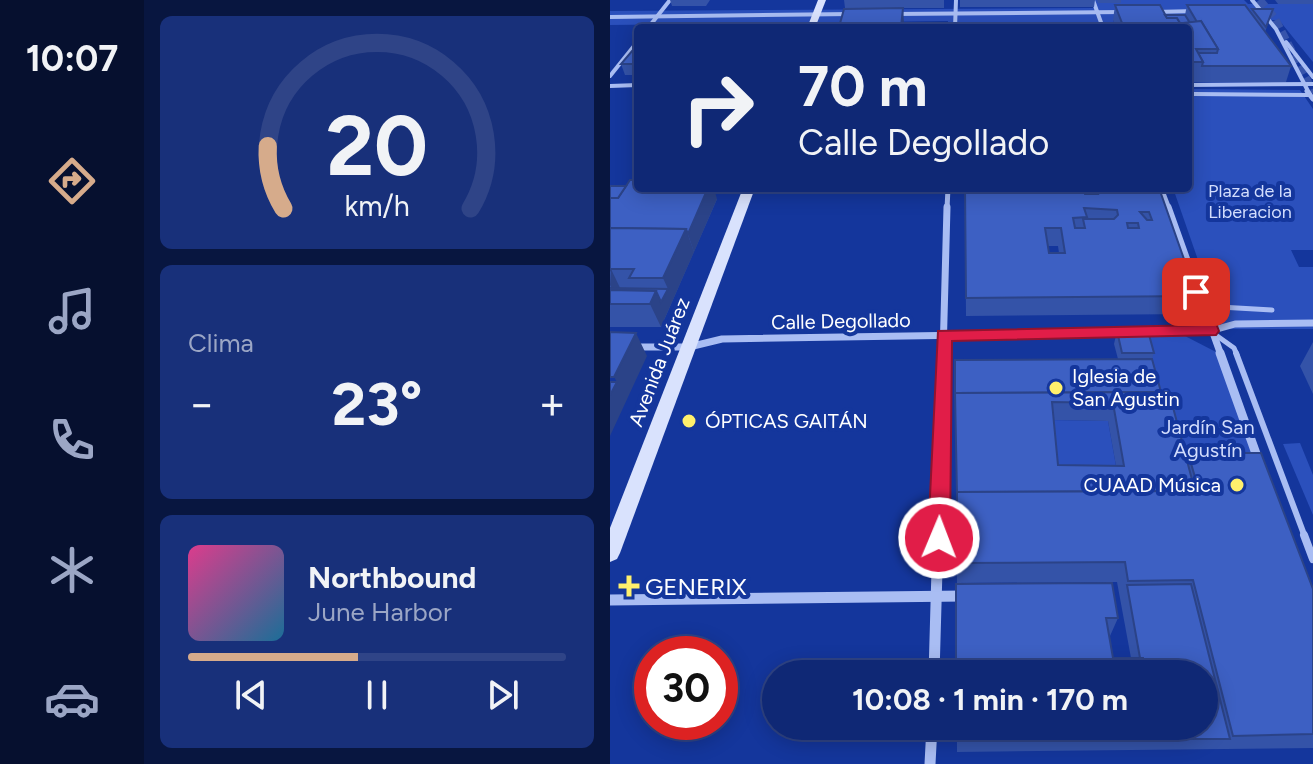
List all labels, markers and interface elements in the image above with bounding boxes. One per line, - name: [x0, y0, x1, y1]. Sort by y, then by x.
- text: 10:07: [26, 37, 118, 80]
- text: 70 m: [798, 53, 928, 120]
- icon: right: [666, 56, 770, 160]
- text: 20: [326, 95, 428, 195]
- text: Calle Degollado: [798, 121, 1049, 164]
- icon: directions: [44, 153, 100, 209]
- park label: Plaza de la Liberacion: [1208, 180, 1292, 223]
- text: km/h: [344, 189, 410, 223]
- pin: [1162, 258, 1230, 326]
- icon: arrive: [1174, 270, 1218, 314]
- icon: music: [44, 283, 100, 339]
- street label: Avenida Juárez: [623, 294, 695, 430]
- street label: Calle Degollado: [771, 308, 911, 334]
- text: Clima: [188, 327, 254, 359]
- place label: Iglesia de San Agustin: [1072, 364, 1180, 411]
- text: 23°: [332, 368, 422, 440]
- text: −: [188, 377, 215, 430]
- text: +: [539, 377, 566, 430]
- marker: Iglesia de San Agustin: [1047, 379, 1065, 397]
- place label: ÓPTICAS GAITÁN: [705, 409, 868, 433]
- icon: phone: [44, 412, 100, 468]
- marker: ÓPTICAS GAITÁN: [680, 412, 698, 430]
- park label: Jardín San Agustín: [1161, 415, 1255, 462]
- place label: CUAAD Música: [1084, 473, 1221, 497]
- marker: CUAAD Música: [1228, 476, 1246, 494]
- position arrow: [897, 496, 981, 580]
- icon: climate: [44, 542, 100, 598]
- text: Northbound: [308, 559, 476, 596]
- place label: GENERIX: [645, 572, 747, 601]
- marker: GENERIX: [620, 577, 638, 595]
- text: June Harbor: [308, 596, 452, 628]
- speed limit sign: 30: [634, 636, 738, 740]
- icon: car: [44, 671, 100, 727]
- icon: previous: [229, 673, 273, 717]
- icon: pause: [355, 673, 399, 717]
- icon: next: [481, 673, 525, 717]
- text: 10:08 · 1 min · 170 m: [852, 681, 1128, 718]

